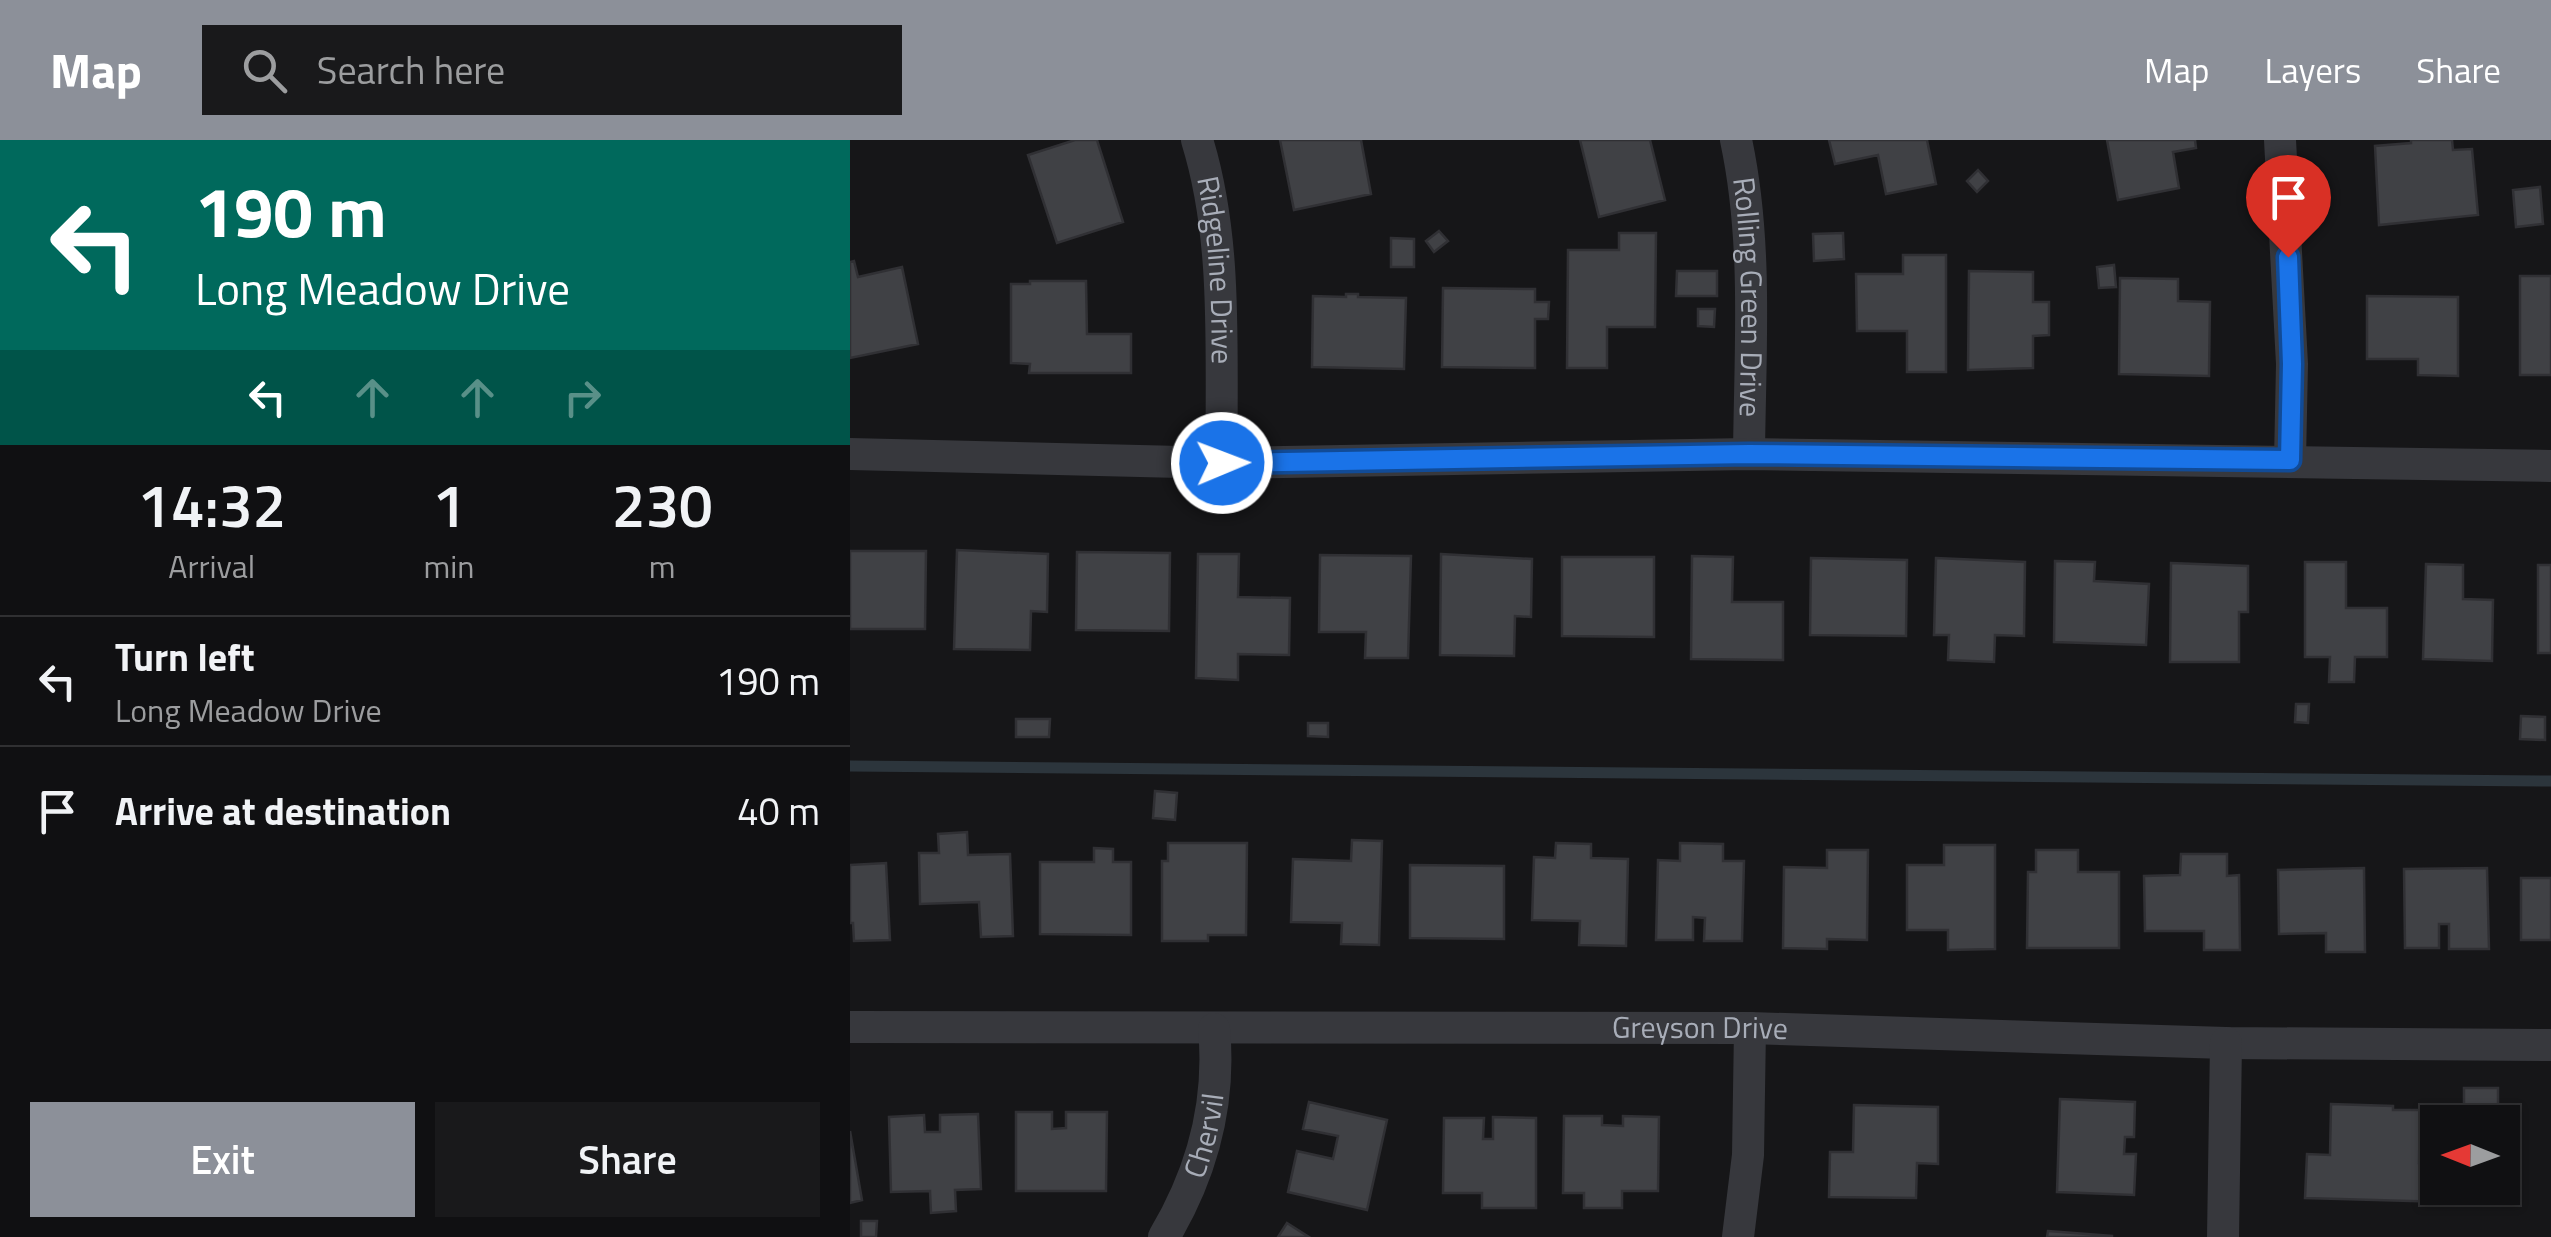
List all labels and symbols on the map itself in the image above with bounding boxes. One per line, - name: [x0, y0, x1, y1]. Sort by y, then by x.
- pin: [2246, 155, 2331, 258]
- street label: Ridgeline Drive: [1185, 172, 1246, 364]
- street label: Rolling Green Drive: [1721, 174, 1775, 418]
- position arrow: [1170, 411, 1274, 515]
- street label: Greyson Drive: [1612, 1004, 1789, 1051]
- street label: Chervil: [1171, 1091, 1235, 1184]
- north arrow: [2420, 1105, 2520, 1205]

